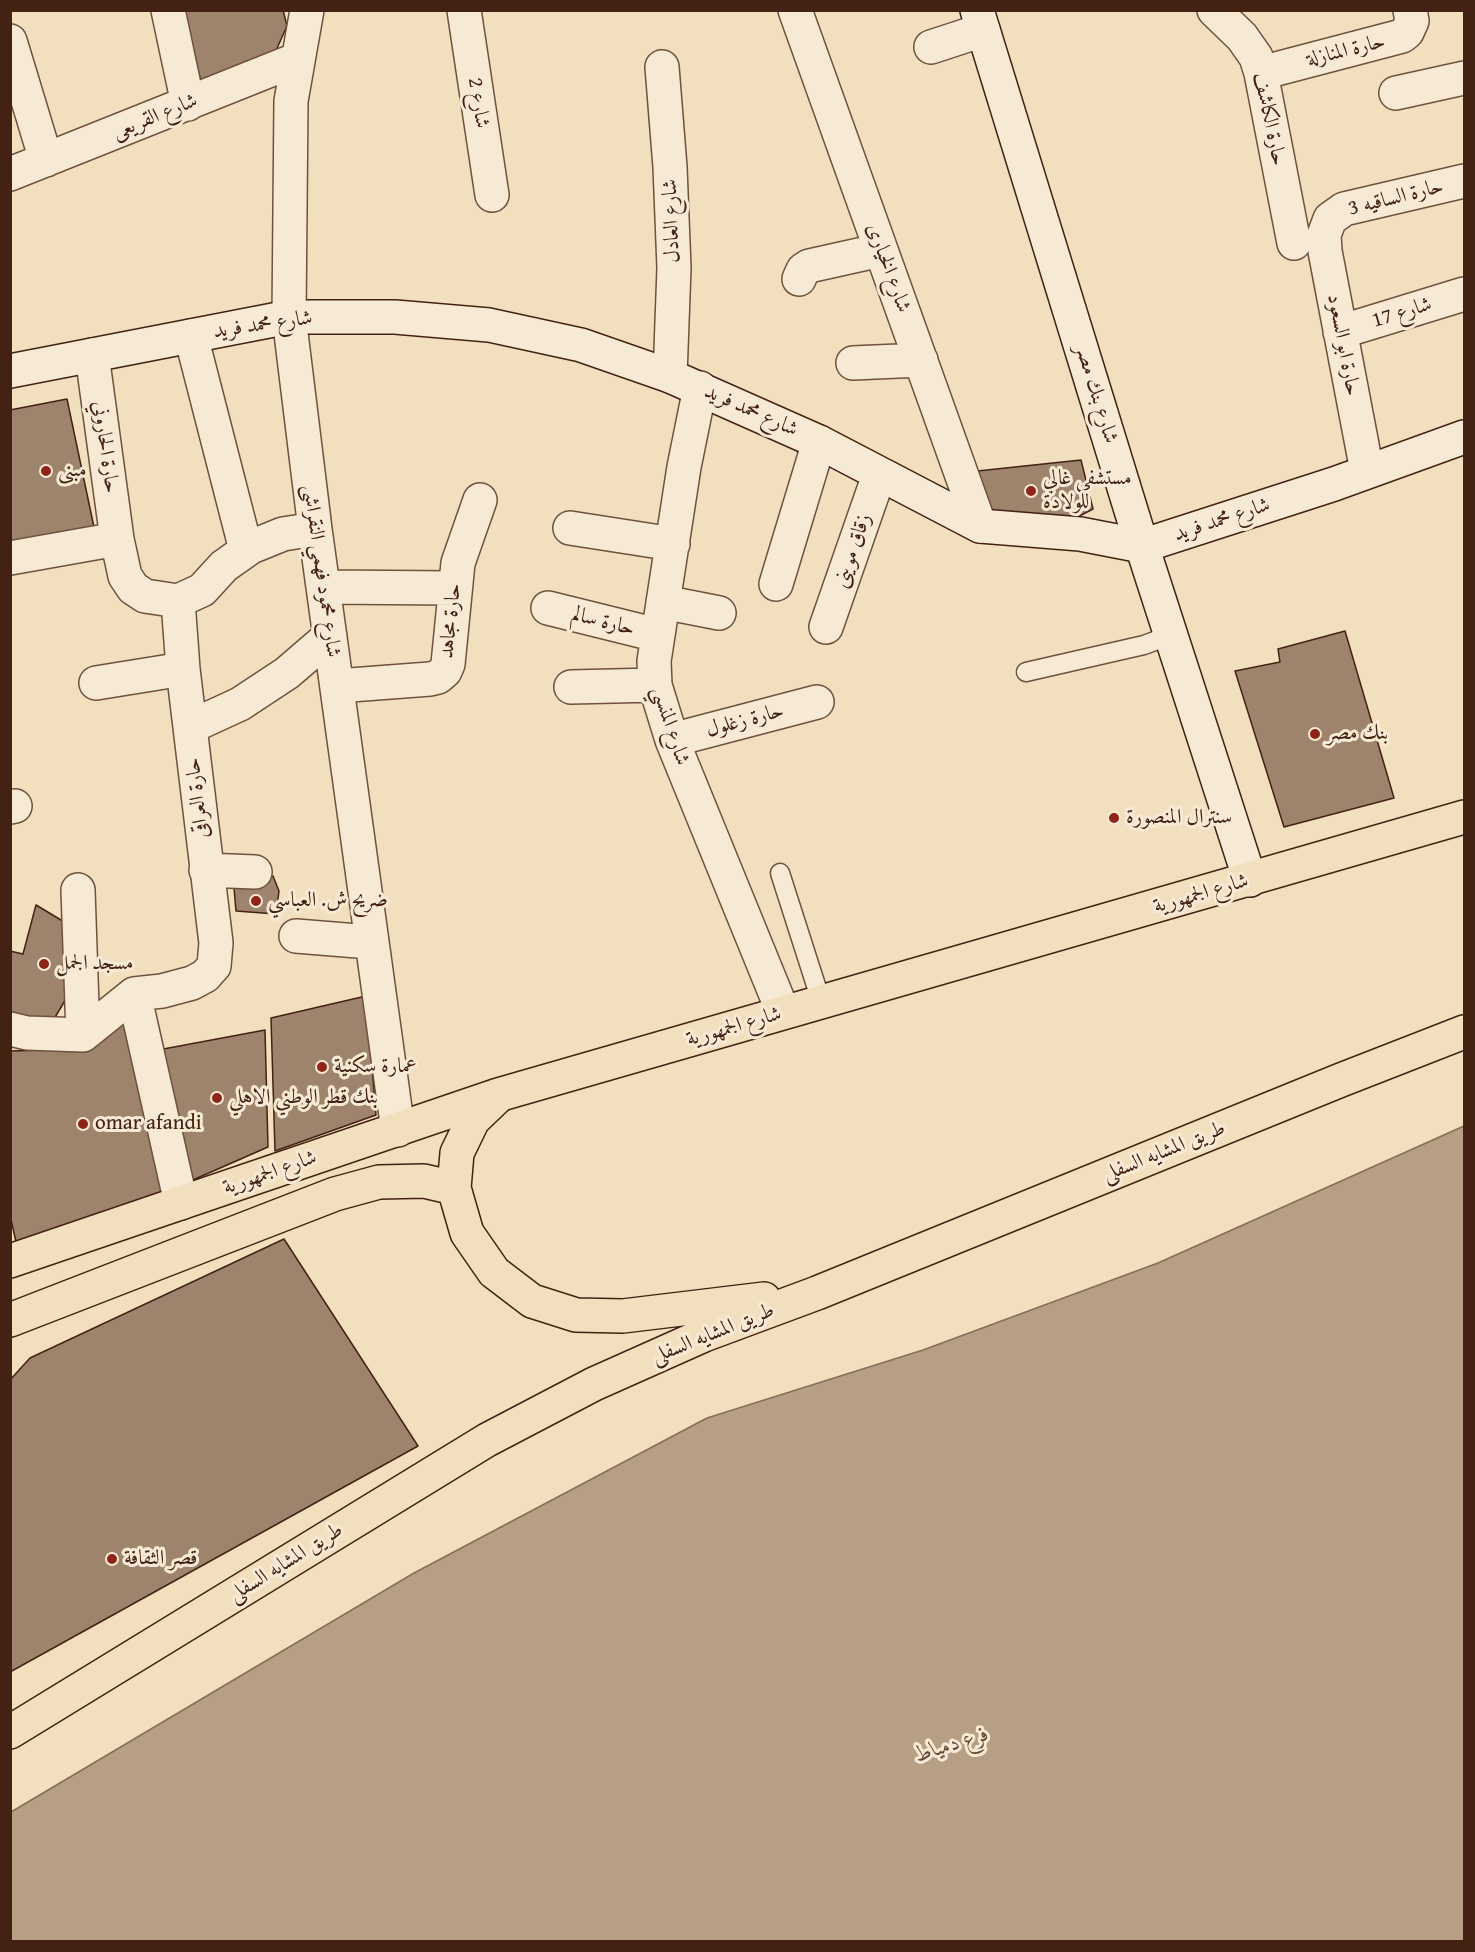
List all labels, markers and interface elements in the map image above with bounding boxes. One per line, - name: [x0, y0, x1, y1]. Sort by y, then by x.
- street label: حارة المنازلة: [1304, 29, 1388, 73]
- street label: حارة الكاشف: [1247, 70, 1291, 168]
- street label: شارع 2: [462, 76, 494, 130]
- street label: شارع القريعى: [109, 89, 201, 145]
- street label: حارة الساقيه 3: [1346, 174, 1446, 222]
- street label: شارع العادل: [658, 179, 686, 263]
- street label: شارع الخيارى: [860, 220, 916, 316]
- street label: حارة ابو السعود: [1321, 292, 1365, 398]
- street label: شارع 17: [1369, 292, 1435, 334]
- street label: شارع محمد فريد: [212, 306, 314, 344]
- street label: شارع بنك مصر: [1069, 341, 1123, 447]
- street label: شارع محمد فريد: [700, 379, 802, 443]
- street label: حارة الحاروني: [86, 399, 124, 495]
- place label: مبنى: [58, 458, 87, 484]
- marker: مبنى: [39, 464, 53, 478]
- place label: مستشفى غالي للولادة: [1043, 466, 1132, 516]
- street label: شارع محمود فهمي النقراشى: [296, 483, 346, 659]
- marker: مستشفى غالي للولادة: [1024, 484, 1038, 498]
- street label: شارع محمد فريد: [1171, 493, 1273, 547]
- street label: زقاق موينى: [829, 511, 877, 591]
- street label: حارة مجاهد: [435, 582, 467, 660]
- street label: حارة سالم: [569, 602, 637, 642]
- street label: شارع المنسي: [645, 683, 695, 769]
- street label: حارة زغلول: [703, 699, 787, 743]
- place label: بنك مصر: [1327, 721, 1388, 747]
- marker: بنك مصر: [1308, 727, 1322, 741]
- street label: حارة العراقى: [181, 756, 215, 840]
- place label: سنترال المنصورة: [1126, 805, 1232, 831]
- marker: سنترال المنصورة: [1107, 811, 1121, 825]
- street label: شارع الجمهورية: [1151, 868, 1251, 920]
- place label: ضريح ش. العباسي: [268, 888, 388, 914]
- marker: ضريح ش. العباسي: [249, 894, 263, 908]
- place label: مسجد الجمل: [56, 951, 134, 977]
- marker: مسجد الجمل: [37, 957, 51, 971]
- street label: شارع الجمهورية: [684, 1001, 784, 1053]
- place label: عمارة سكنية: [334, 1054, 417, 1080]
- marker: عمارة سكنية: [315, 1060, 329, 1074]
- place label: بنك قطر الوطني الاهلي: [229, 1085, 378, 1111]
- marker: بنك قطر الوطني الاهلي: [210, 1091, 224, 1105]
- place label: omar afandi: [95, 1111, 202, 1137]
- street label: طريق المشايه السفلى: [1099, 1116, 1229, 1188]
- marker: omar afandi: [76, 1117, 90, 1131]
- street label: شارع الجمهورية: [220, 1145, 320, 1201]
- street label: طريق المشايه السفلى: [648, 1298, 778, 1370]
- street label: طريق المشايه السفلى: [224, 1518, 348, 1608]
- place label: قصر الثقافة: [124, 1546, 197, 1572]
- marker: قصر الثقافة: [105, 1552, 119, 1566]
- water label: فرع دمياط: [912, 1721, 992, 1769]

